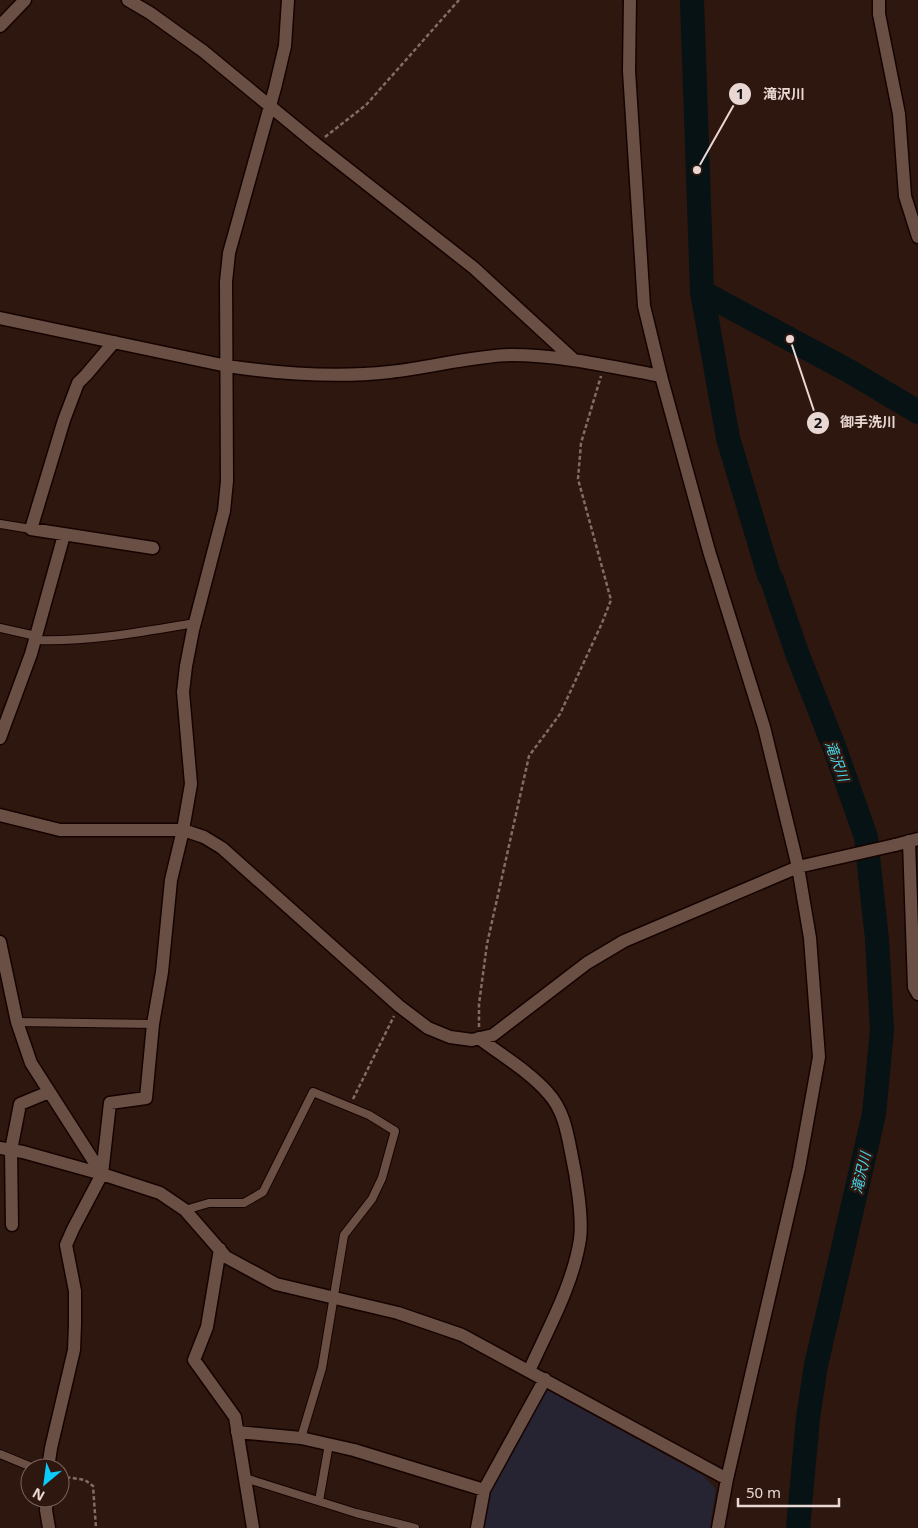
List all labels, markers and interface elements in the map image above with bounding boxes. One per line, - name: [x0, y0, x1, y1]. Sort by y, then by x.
- callout: 滝沢川: [728, 79, 815, 108]
- text: 1: [736, 83, 744, 103]
- text: 滝沢川: [763, 84, 805, 103]
- callout: 御手洗川: [805, 408, 906, 437]
- text: 2: [814, 412, 823, 432]
- text: 御手洗川: [840, 412, 896, 431]
- water label: 滝沢川: [821, 738, 854, 786]
- water label: 滝沢川: [847, 1148, 875, 1195]
- north arrow: [20, 1458, 70, 1508]
- scale bar: [738, 1476, 839, 1508]
- text: 50 m: [746, 1482, 781, 1502]
- text: N: [29, 1484, 48, 1506]

